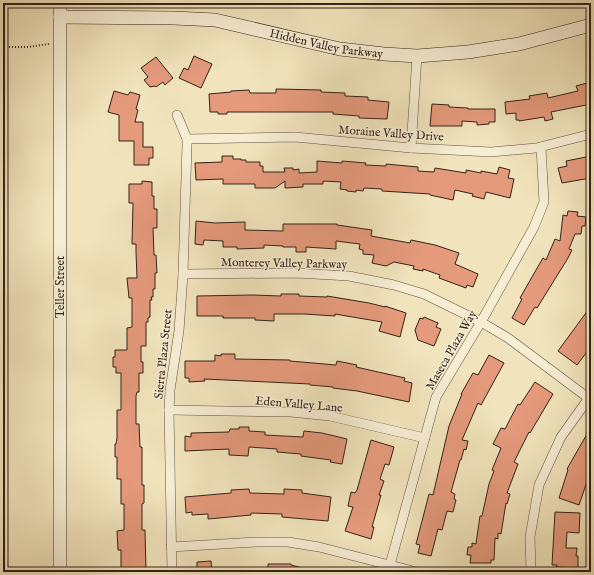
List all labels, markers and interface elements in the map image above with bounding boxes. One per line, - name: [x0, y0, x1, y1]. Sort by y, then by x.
- street label: Hidden Valley Parkway: [268, 26, 384, 62]
- street label: Moraine Valley Drive: [338, 122, 445, 145]
- street label: Monterey Valley Parkway: [221, 255, 347, 272]
- street label: Teller Street: [53, 256, 68, 318]
- street label: Sierra Plaza Street: [151, 308, 176, 400]
- street label: Maseca Plaza Way: [423, 308, 480, 393]
- street label: Eden Valley Lane: [255, 393, 344, 416]

